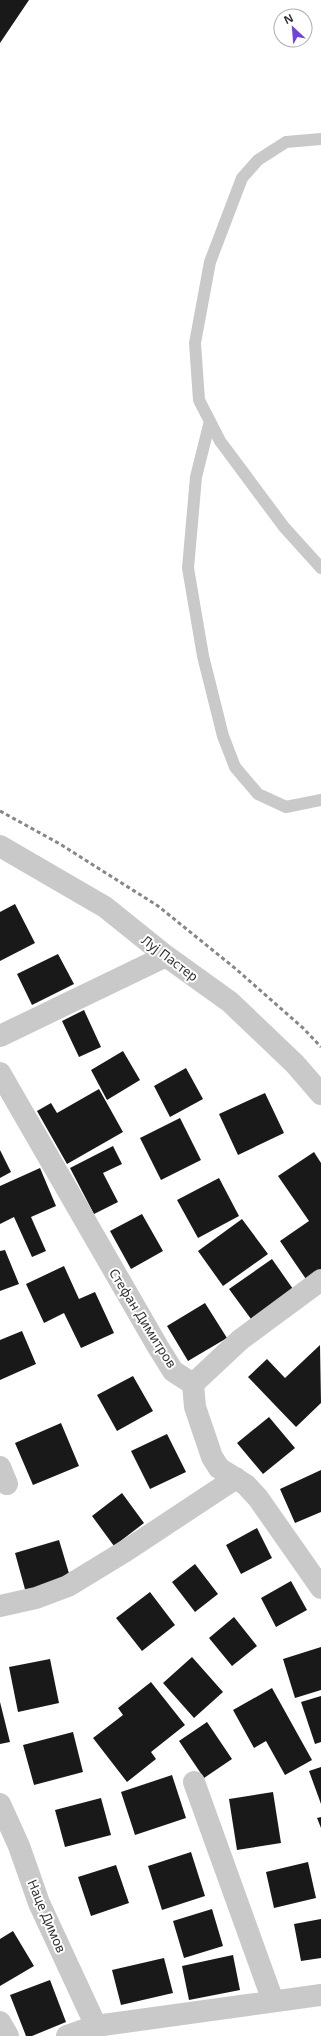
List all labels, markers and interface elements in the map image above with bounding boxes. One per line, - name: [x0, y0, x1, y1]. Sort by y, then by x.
- north arrow: [273, 8, 313, 48]
- text: N: [281, 10, 296, 27]
- street label: Луј Пастер: [138, 931, 202, 985]
- street label: Стефан Димитров: [105, 1265, 181, 1371]
- street label: Наце Димов: [23, 1877, 71, 1955]

